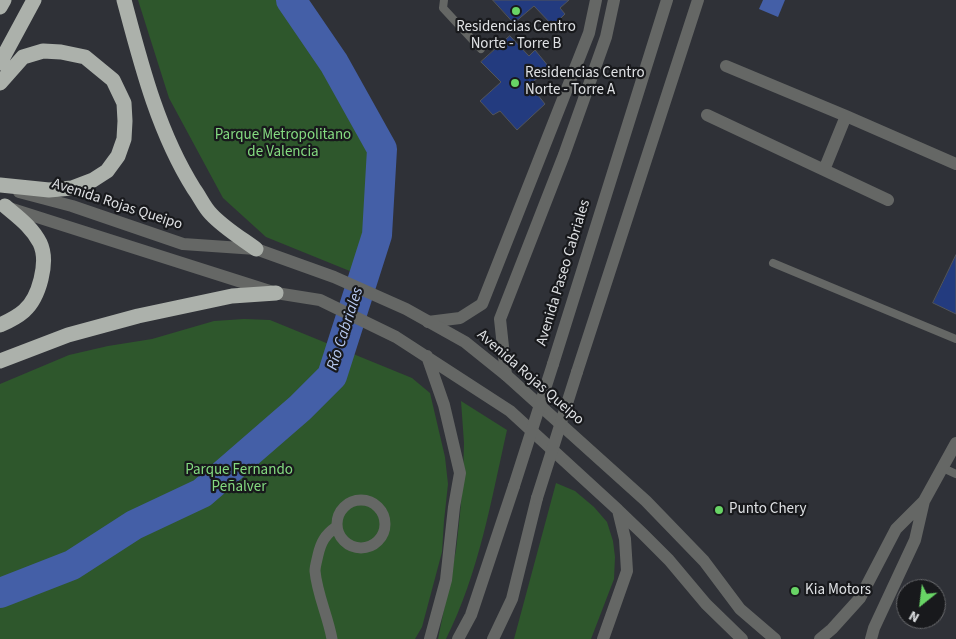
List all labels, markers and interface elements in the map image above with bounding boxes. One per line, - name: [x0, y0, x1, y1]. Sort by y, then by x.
- marker: Residencias Centro Norte - Torre B: [510, 5, 522, 17]
- place label: Residencias Centro Norte - Torre B: [456, 19, 576, 54]
- place label: Residencias Centro Norte - Torre A: [525, 65, 645, 100]
- marker: Residencias Centro Norte - Torre A: [509, 77, 521, 89]
- park label: Parque Metropolitano de Valencia: [215, 127, 351, 162]
- street label: Avenida Rojas Queipo: [50, 175, 184, 235]
- street label: Avenida Paseo Cabriales: [533, 198, 595, 348]
- water label: Río Cabriales: [324, 285, 368, 373]
- street label: Avenida Rojas Queipo: [473, 327, 587, 429]
- park label: Parque Fernando Peñalver: [185, 462, 293, 497]
- place label: Punto Chery: [729, 501, 807, 519]
- marker: Punto Chery: [713, 504, 725, 516]
- north arrow: [896, 579, 946, 629]
- place label: Kia Motors: [805, 582, 871, 600]
- marker: Kia Motors: [789, 585, 801, 597]
- text: N: [905, 605, 923, 627]

